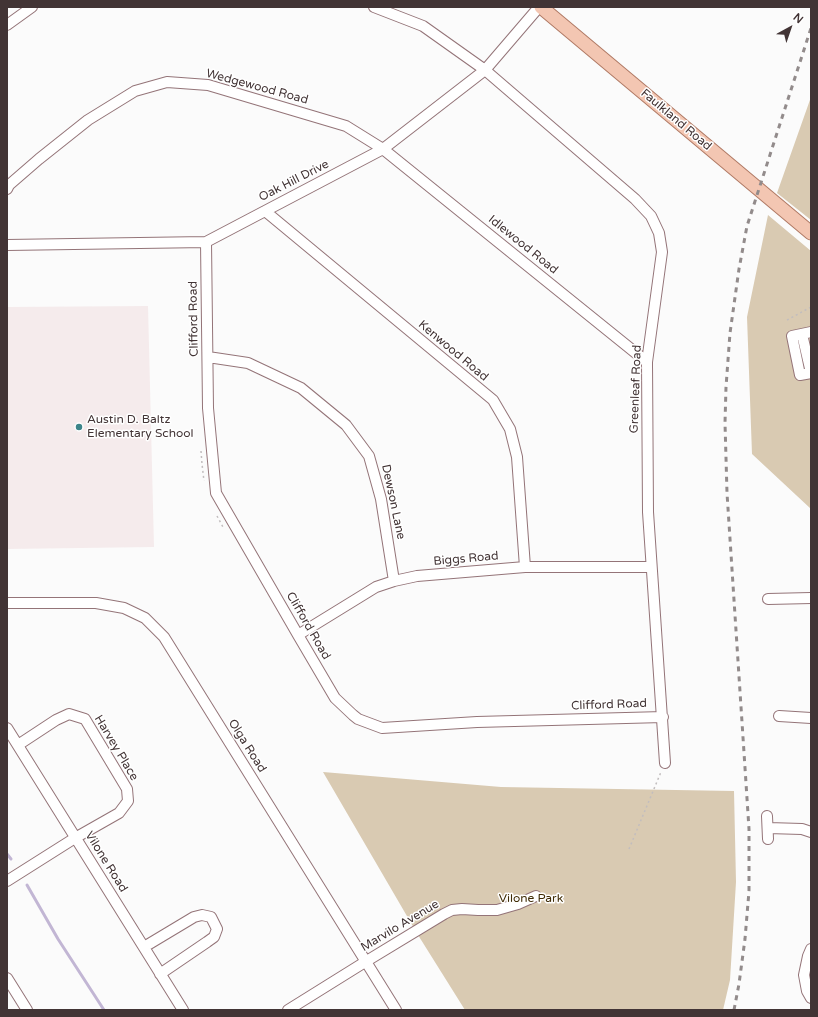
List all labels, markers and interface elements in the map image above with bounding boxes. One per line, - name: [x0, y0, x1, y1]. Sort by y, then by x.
- north arrow: [770, 8, 810, 48]
- text: N: [790, 11, 806, 26]
- street label: Wedgewood Road: [204, 66, 310, 108]
- street label: Faulkland Road: [638, 86, 714, 154]
- street label: Oak Hill Drive: [257, 157, 331, 205]
- street label: Idlewood Road: [485, 213, 561, 277]
- street label: Clifford Road: [186, 281, 202, 357]
- street label: Kenwood Road: [415, 318, 491, 384]
- street label: Greenleaf Road: [627, 344, 645, 434]
- place label: Austin D. Baltz Elementary School: [87, 413, 194, 441]
- marker: Austin D. Baltz Elementary School: [74, 422, 84, 432]
- street label: Dewson Lane: [378, 463, 408, 541]
- street label: Biggs Road: [433, 549, 499, 569]
- street label: Clifford Road: [283, 590, 333, 662]
- street label: Clifford Road: [571, 696, 647, 714]
- street label: Harvey Place: [91, 713, 141, 783]
- street label: Olga Road: [225, 717, 269, 775]
- street label: Vilone Road: [82, 829, 130, 895]
- park label: Vilone Park: [499, 892, 563, 906]
- street label: Marvilo Avenue: [358, 897, 442, 955]

